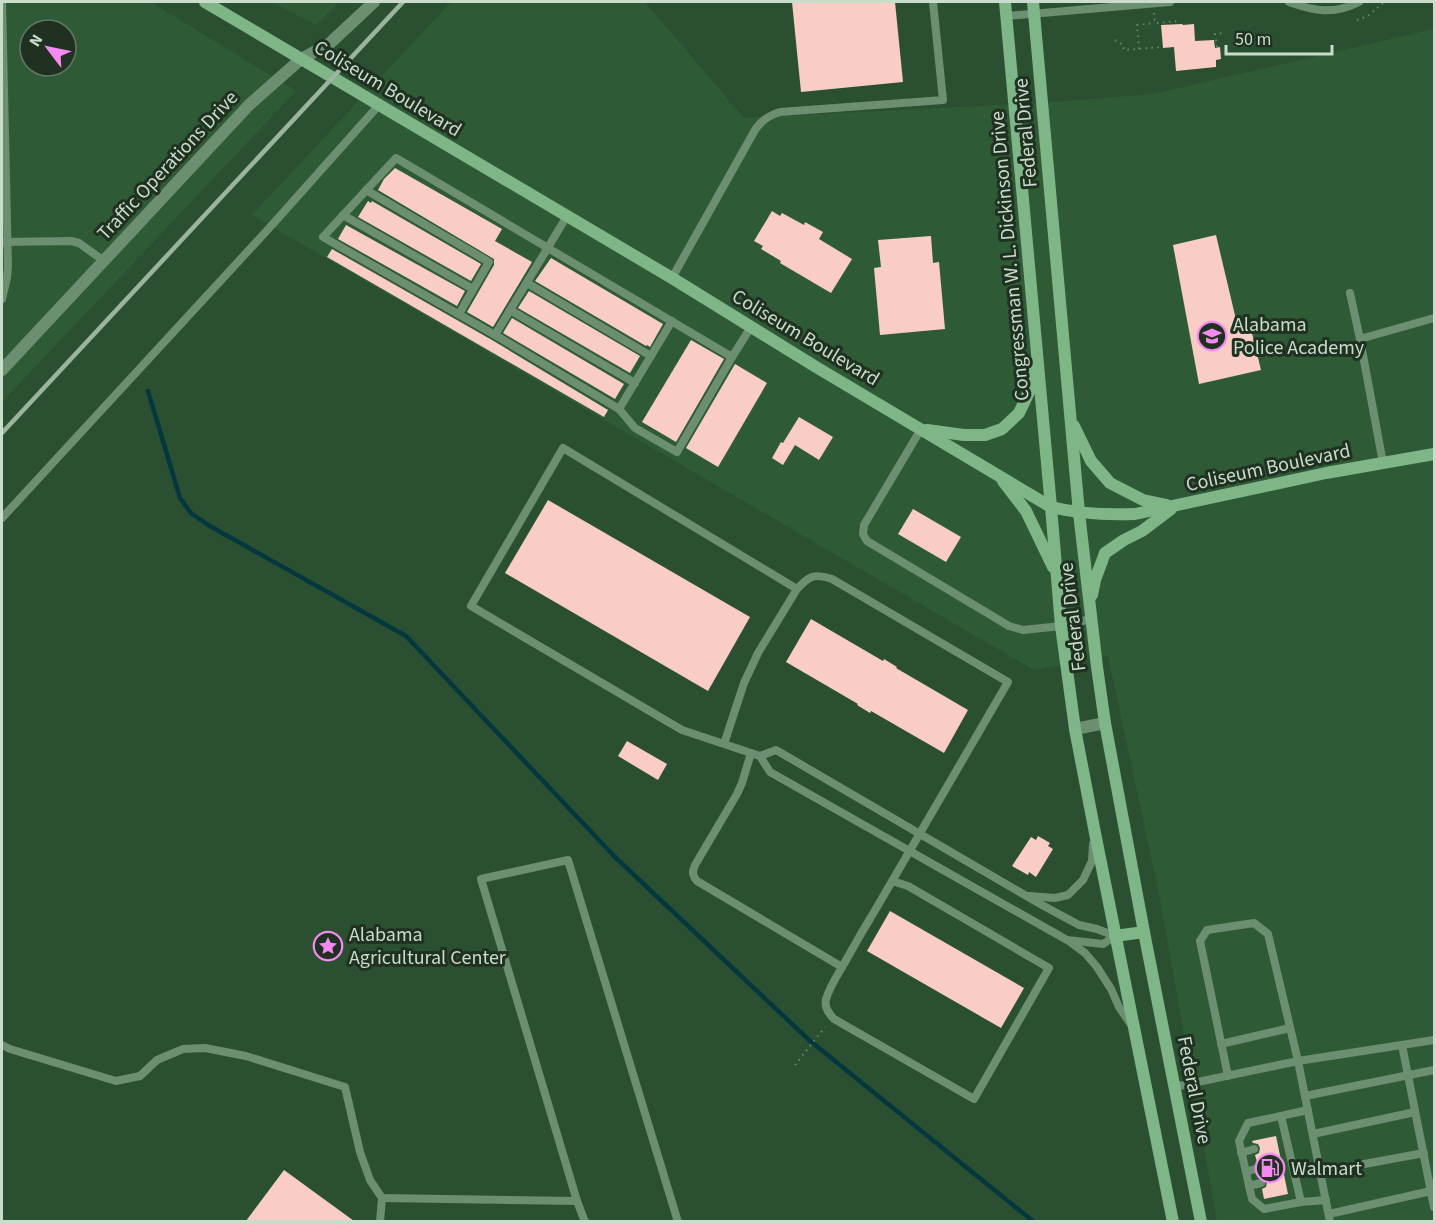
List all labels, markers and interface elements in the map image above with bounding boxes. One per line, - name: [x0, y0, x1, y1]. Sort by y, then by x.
- north arrow: [18, 18, 78, 78]
- scale bar: [1226, 18, 1332, 56]
- text: 50 m: [1235, 27, 1271, 52]
- text: N: [24, 30, 48, 51]
- street label: Coliseum Boulevard: [308, 34, 466, 144]
- street label: Federal Drive: [1007, 77, 1045, 189]
- street label: Traffic Operations Drive: [91, 85, 245, 247]
- street label: Congressman W. L. Dickinson Drive: [983, 110, 1037, 402]
- street label: Coliseum Boulevard: [726, 283, 884, 393]
- place label: Alabama Police Academy: [1233, 311, 1365, 362]
- school or university icon: Alabama Police Academy: [1196, 320, 1228, 352]
- street label: Coliseum Boulevard: [1183, 437, 1353, 499]
- street label: Federal Drive: [1052, 561, 1094, 673]
- place label: Alabama Agricultural Center: [349, 921, 506, 972]
- place icon: Alabama Agricultural Center: [312, 930, 344, 962]
- street label: Federal Drive: [1170, 1034, 1218, 1147]
- fuel station icon: Walmart: [1254, 1152, 1286, 1184]
- place label: Walmart: [1291, 1155, 1362, 1183]

